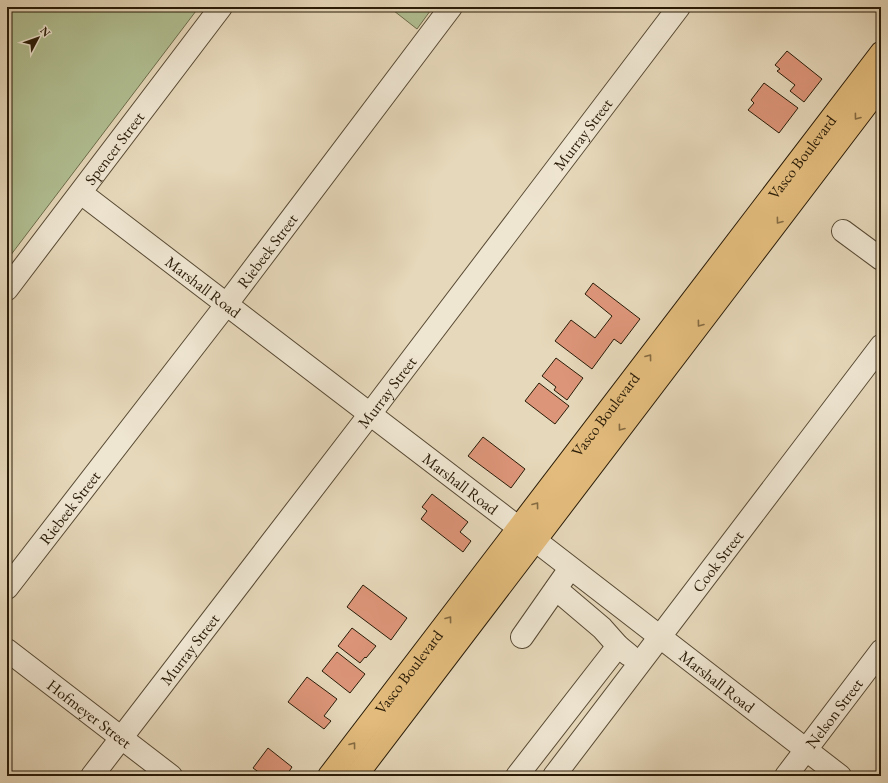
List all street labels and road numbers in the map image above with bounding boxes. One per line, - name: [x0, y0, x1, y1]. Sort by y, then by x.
- street label: Murray Street: [548, 94, 617, 174]
- street label: Spencer Street: [79, 107, 149, 189]
- street label: Vasco Boulevard: [763, 110, 841, 203]
- street label: Riebeek Street: [232, 209, 302, 292]
- street label: Marshall Road: [161, 251, 246, 323]
- street label: Murray Street: [353, 352, 421, 432]
- street label: Vasco Boulevard: [566, 367, 645, 461]
- street label: Marshall Road: [418, 448, 504, 520]
- street label: Riebeek Street: [34, 466, 105, 549]
- street label: Cook Street: [687, 526, 748, 596]
- street label: Murray Street: [155, 609, 224, 689]
- street label: Vasco Boulevard: [370, 625, 448, 718]
- street label: Marshall Road: [675, 645, 760, 718]
- street label: Hofmeyer Street: [43, 674, 136, 753]
- street label: Nelson Street: [800, 674, 867, 752]

